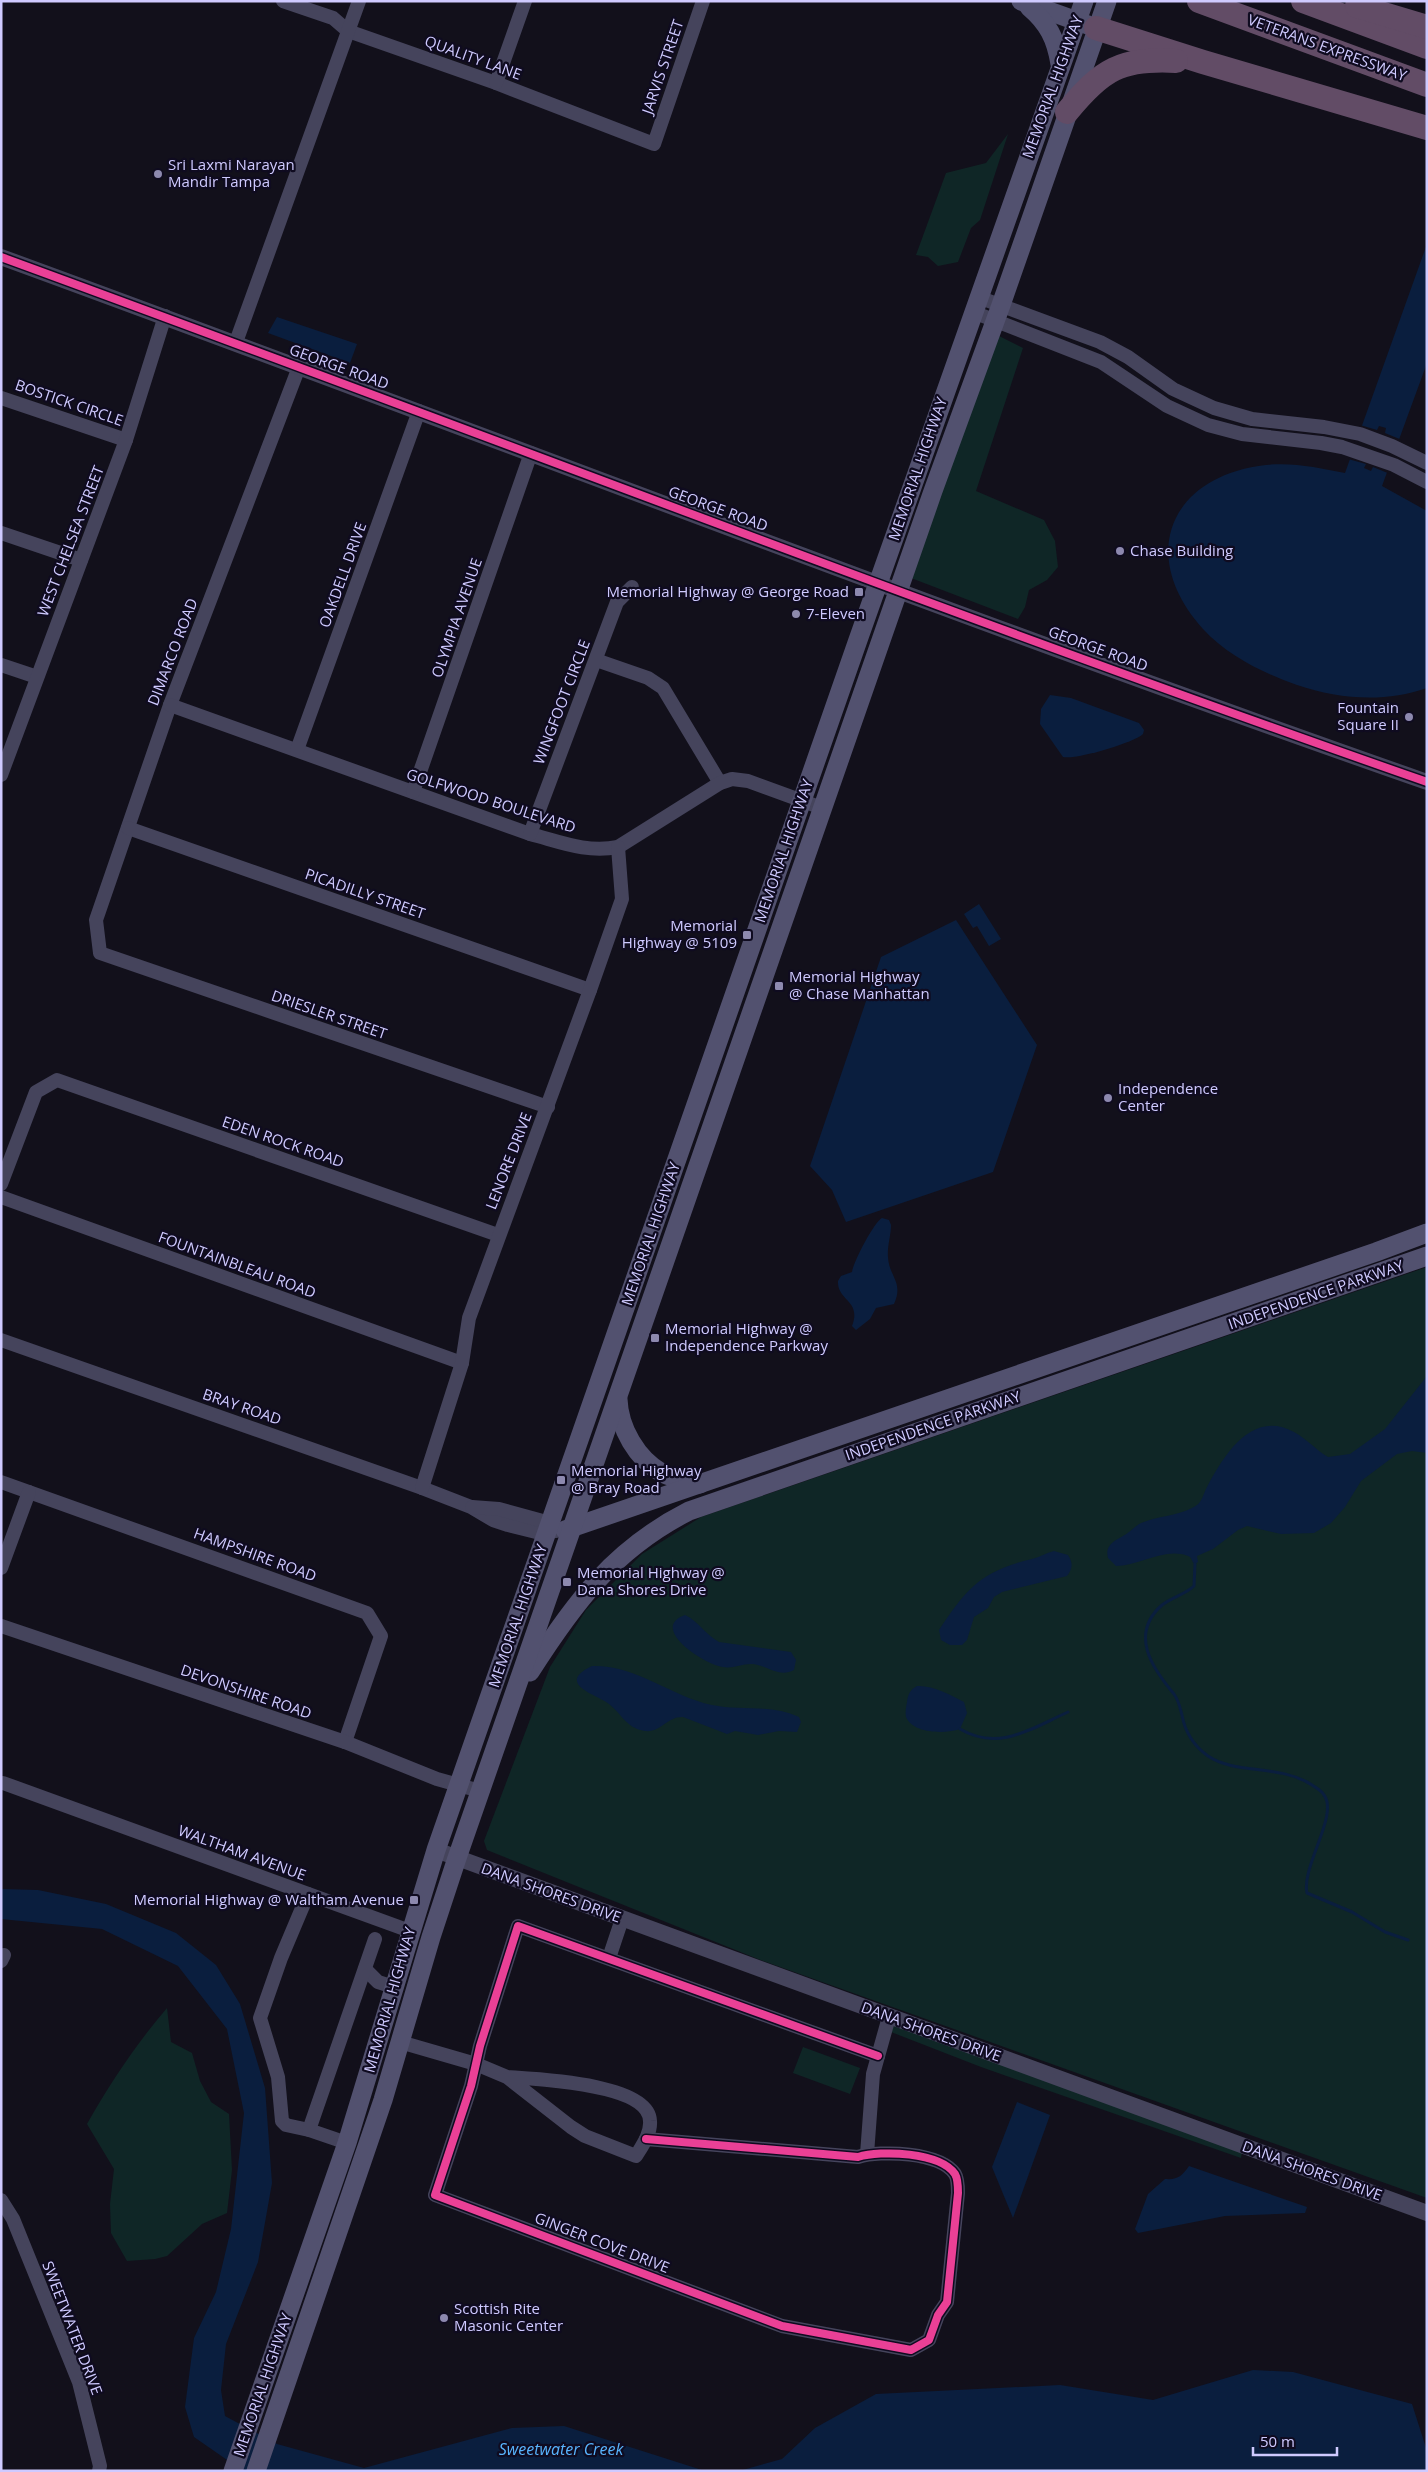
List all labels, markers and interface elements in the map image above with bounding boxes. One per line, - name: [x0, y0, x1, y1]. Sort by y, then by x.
- street label: VETERANS EXPRESSWAY: [1245, 9, 1410, 85]
- street label: MEMORIAL HIGHWAY: [1017, 12, 1087, 161]
- street label: JARVIS STREET: [636, 16, 688, 118]
- street label: QUALITY LANE: [422, 30, 525, 84]
- place label: Sri Laxmi Narayan Mandir Tampa: [168, 154, 295, 191]
- marker: Sri Laxmi Narayan Mandir Tampa: [152, 168, 164, 180]
- street label: GEORGE ROAD: [287, 339, 392, 393]
- street label: BOSTICK CIRCLE: [13, 374, 126, 430]
- street label: MEMORIAL HIGHWAY: [883, 394, 951, 543]
- street label: WEST CHELSEA STREET: [32, 462, 108, 619]
- street label: GEORGE ROAD: [666, 481, 771, 535]
- street label: OAKDELL DRIVE: [314, 519, 370, 630]
- place label: Chase Building: [1130, 540, 1233, 560]
- marker: Chase Building: [1114, 545, 1126, 557]
- street label: OLYMPIA AVENUE: [426, 555, 486, 680]
- place label: Memorial Highway @ George Road: [607, 581, 849, 601]
- marker: Memorial Highway @ George Road: [853, 586, 865, 598]
- street label: DIMARCO ROAD: [142, 595, 202, 708]
- place label: 7-Eleven: [806, 603, 865, 623]
- marker: 7-Eleven: [790, 608, 802, 620]
- street label: GEORGE ROAD: [1046, 621, 1151, 675]
- street label: WINGFOOT CIRCLE: [528, 636, 594, 767]
- place label: Fountain Square II: [1337, 697, 1399, 734]
- marker: Fountain Square II: [1403, 711, 1415, 723]
- street label: GOLFWOOD BOULEVARD: [404, 763, 579, 837]
- street label: MEMORIAL HIGHWAY: [749, 776, 817, 925]
- street label: PICADILLY STREET: [303, 863, 429, 923]
- place label: Memorial Highway @ 5109: [622, 915, 737, 952]
- marker: Memorial Highway @ 5109: [741, 929, 753, 941]
- place label: Memorial Highway @ Chase Manhattan: [789, 966, 930, 1003]
- marker: Memorial Highway @ Chase Manhattan: [773, 980, 785, 992]
- street label: DRIESLER STREET: [269, 985, 390, 1043]
- place label: Independence Center: [1118, 1078, 1218, 1115]
- marker: Independence Center: [1102, 1092, 1114, 1104]
- street label: LENORE DRIVE: [480, 1109, 536, 1212]
- street label: EDEN ROCK ROAD: [220, 1111, 347, 1171]
- street label: MEMORIAL HIGHWAY: [616, 1159, 684, 1308]
- street label: FOUNTAINBLEAU ROAD: [156, 1226, 319, 1302]
- street label: INDEPENDENCE PARKWAY: [1225, 1254, 1407, 1333]
- place label: Memorial Highway @ Independence Parkway: [665, 1318, 828, 1355]
- marker: Memorial Highway @ Independence Parkway: [649, 1332, 661, 1344]
- street label: BRAY ROAD: [200, 1383, 284, 1429]
- street label: INDEPENDENCE PARKWAY: [842, 1385, 1024, 1464]
- place label: Memorial Highway @ Bray Road: [571, 1460, 702, 1497]
- marker: Memorial Highway @ Bray Road: [555, 1474, 567, 1486]
- street label: HAMPSHIRE ROAD: [191, 1523, 320, 1586]
- street label: MEMORIAL HIGHWAY: [483, 1541, 551, 1690]
- place label: Memorial Highway @ Dana Shores Drive: [577, 1562, 725, 1599]
- marker: Memorial Highway @ Dana Shores Drive: [561, 1576, 573, 1588]
- street label: DEVONSHIRE ROAD: [178, 1659, 315, 1723]
- street label: WALTHAM AVENUE: [176, 1820, 309, 1884]
- street label: DANA SHORES DRIVE: [479, 1857, 624, 1927]
- place label: Memorial Highway @ Waltham Avenue: [133, 1889, 404, 1909]
- marker: Memorial Highway @ Waltham Avenue: [408, 1894, 420, 1906]
- street label: MEMORIAL HIGHWAY: [359, 1924, 420, 2075]
- street label: DANA SHORES DRIVE: [859, 1996, 1004, 2066]
- street label: DANA SHORES DRIVE: [1240, 2135, 1385, 2205]
- street label: GINGER COVE DRIVE: [532, 2207, 673, 2277]
- street label: SWEETWATER DRIVE: [38, 2258, 108, 2397]
- place label: Scottish Rite Masonic Center: [454, 2298, 563, 2335]
- street label: MEMORIAL HIGHWAY: [228, 2310, 296, 2459]
- marker: Scottish Rite Masonic Center: [438, 2312, 450, 2324]
- scale bar: [1253, 2424, 1337, 2456]
- text: 50 m: [1260, 2431, 1295, 2451]
- water label: Sweetwater Creek: [499, 2438, 624, 2460]

